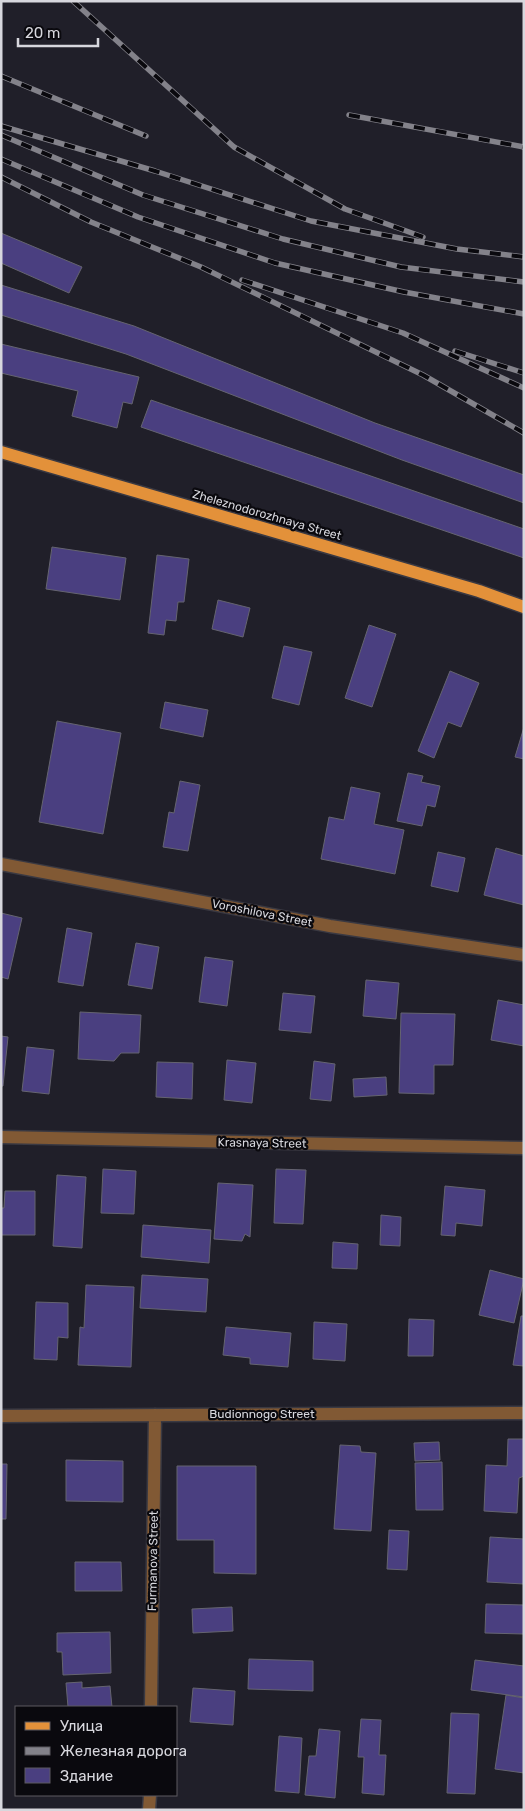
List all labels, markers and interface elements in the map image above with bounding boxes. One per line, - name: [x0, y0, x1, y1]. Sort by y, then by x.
- scale bar: [18, 15, 98, 47]
- text: 20 m: [25, 24, 60, 42]
- street label: Zheleznodorozhnaya Street: [191, 487, 343, 543]
- street label: Voroshilova Street: [211, 896, 314, 930]
- street label: Krasnaya Street: [217, 1135, 307, 1151]
- street label: Budionnogo Street: [209, 1407, 315, 1421]
- street label: Furmanova Street: [145, 1510, 161, 1611]
- legend: [15, 1706, 178, 1796]
- text: Улица: [60, 1717, 103, 1735]
- text: Железная дорога: [60, 1742, 187, 1760]
- text: Здание: [60, 1767, 113, 1785]

